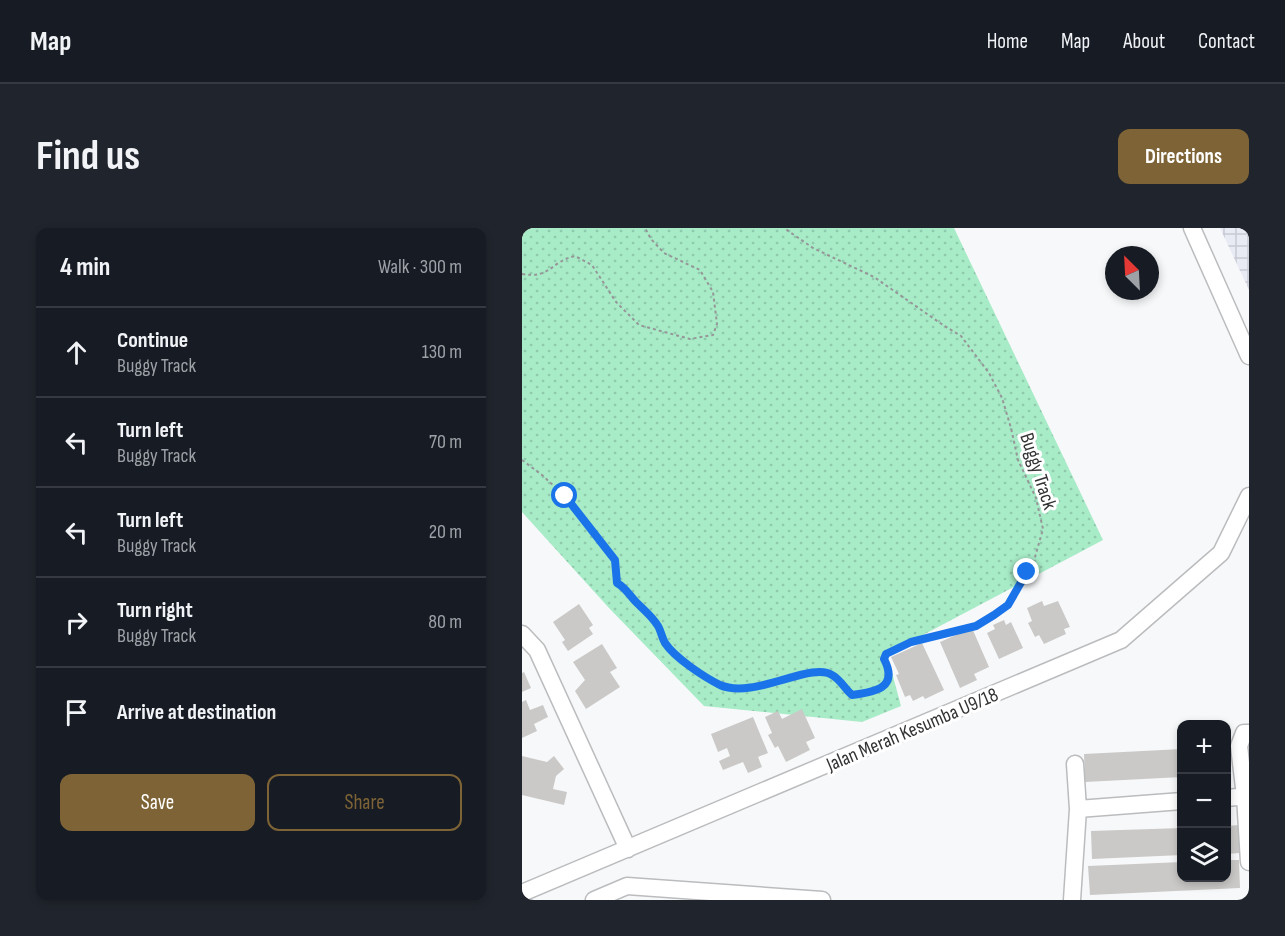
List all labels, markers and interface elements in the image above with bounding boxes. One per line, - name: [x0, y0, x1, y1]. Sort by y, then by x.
- text: Map: [30, 25, 71, 58]
- text: Home: [987, 29, 1028, 54]
- text: Map: [1061, 29, 1090, 54]
- text: About: [1123, 29, 1165, 54]
- text: Contact: [1198, 29, 1255, 54]
- button: Directions: [1118, 129, 1249, 184]
- text: Find us: [36, 131, 140, 182]
- north arrow: [1105, 246, 1159, 300]
- text: 4 min: [60, 252, 110, 283]
- text: Walk · 300 m: [378, 255, 462, 279]
- text: Continue: [117, 327, 188, 354]
- icon: ahead: [60, 336, 93, 369]
- text: 130 m: [422, 340, 462, 364]
- text: Buggy Track: [117, 354, 196, 378]
- text: Turn left: [117, 417, 183, 444]
- icon: left: [60, 426, 93, 459]
- text: 70 m: [429, 430, 462, 454]
- street label: Buggy Track: [1014, 430, 1062, 513]
- text: Buggy Track: [117, 444, 196, 468]
- route start: [551, 482, 577, 508]
- text: Turn left: [117, 507, 183, 534]
- icon: left: [60, 516, 93, 549]
- text: 20 m: [429, 520, 462, 544]
- text: Buggy Track: [117, 534, 196, 558]
- route end: [1013, 558, 1039, 584]
- text: Turn right: [117, 597, 193, 624]
- icon: right: [60, 606, 93, 639]
- text: 80 m: [428, 610, 462, 634]
- text: Buggy Track: [117, 624, 196, 648]
- street label: Jalan Merah Kesumba U9/18: [822, 683, 1002, 777]
- icon: arrive: [60, 696, 93, 729]
- text: Arrive at destination: [117, 699, 276, 726]
- map controls: [1177, 720, 1231, 882]
- button: +: [1177, 720, 1231, 774]
- button: Save: [60, 774, 255, 831]
- button: Share: [267, 774, 462, 831]
- button: −: [1177, 774, 1231, 828]
- button: layers: [1177, 828, 1231, 882]

